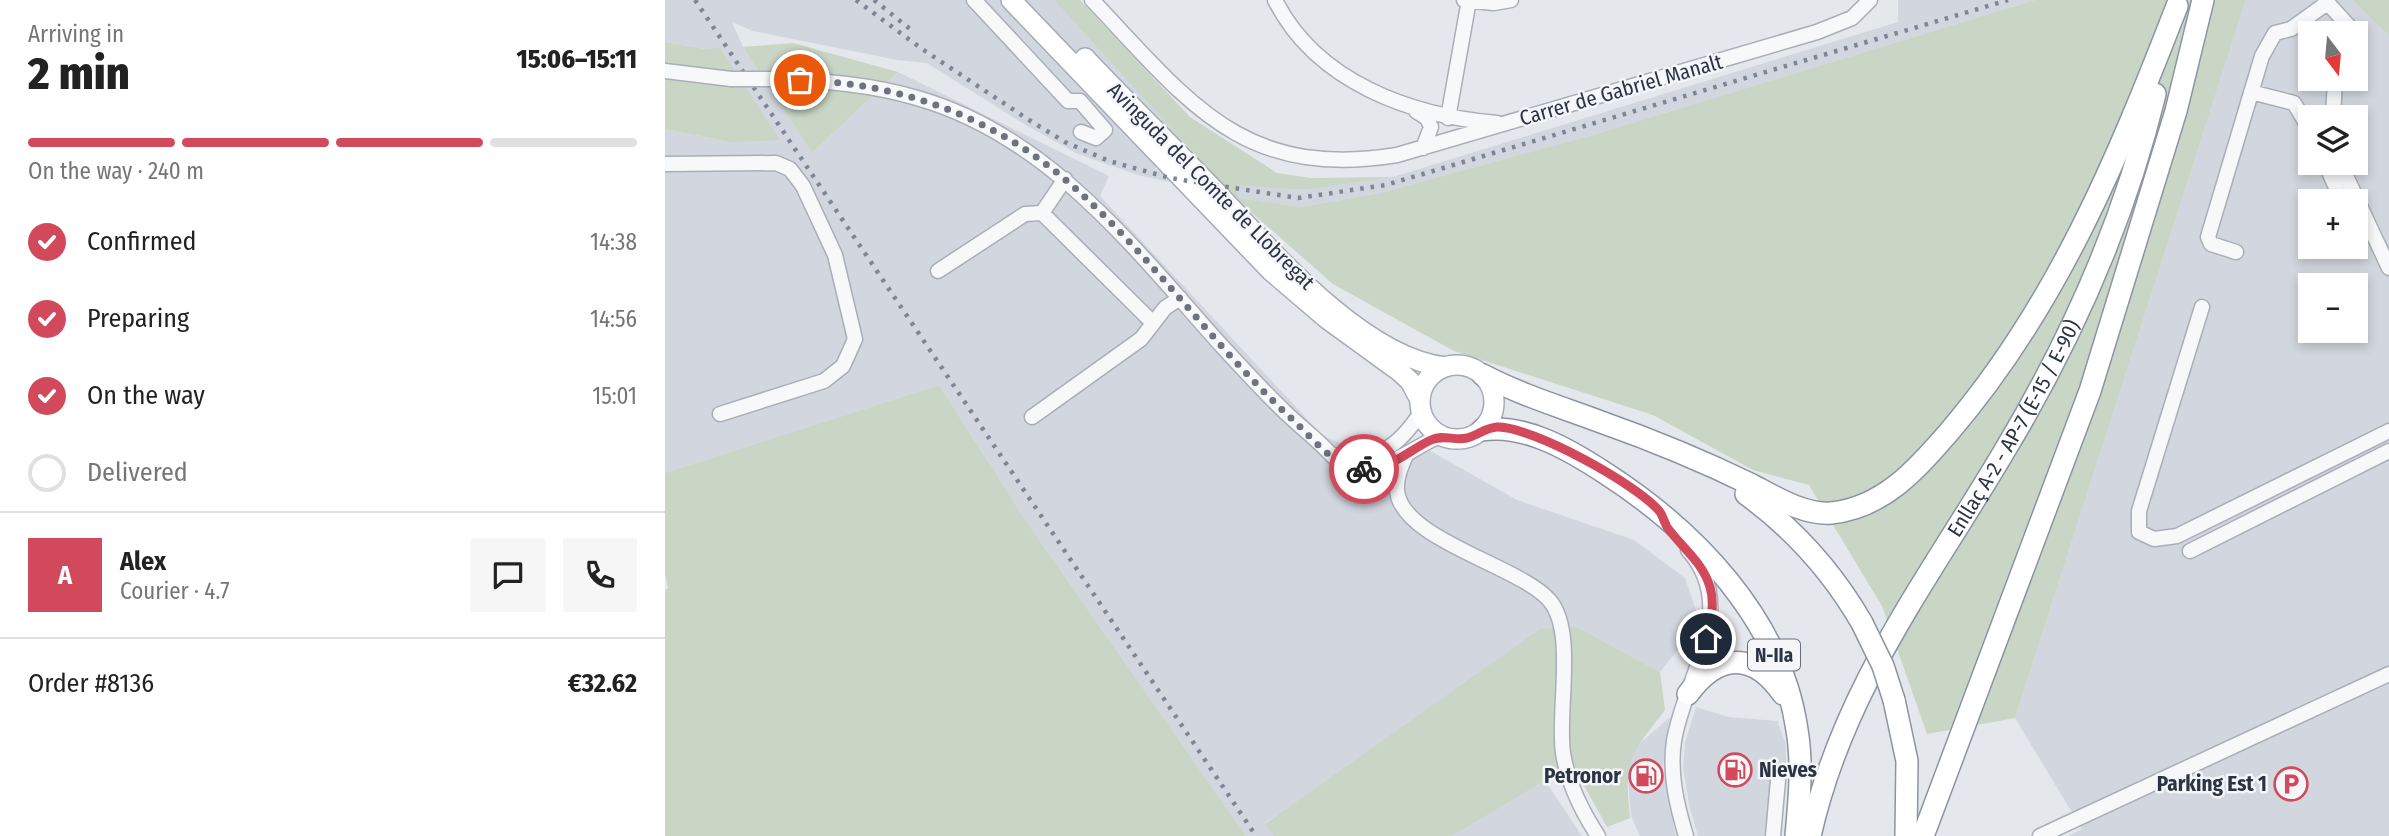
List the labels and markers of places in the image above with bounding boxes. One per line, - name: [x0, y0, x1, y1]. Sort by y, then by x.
- pin: [770, 50, 830, 110]
- pin: [1676, 609, 1736, 669]
- fuel station icon: Nieves: [1716, 751, 1754, 789]
- fuel station icon: Petronor: [1627, 757, 1665, 795]
- place label: Nieves: [1759, 757, 1817, 783]
- place label: Petronor: [1544, 763, 1621, 789]
- parking icon: Parking Est 1: [2272, 765, 2310, 803]
- place label: Parking Est 1: [2157, 771, 2267, 797]

